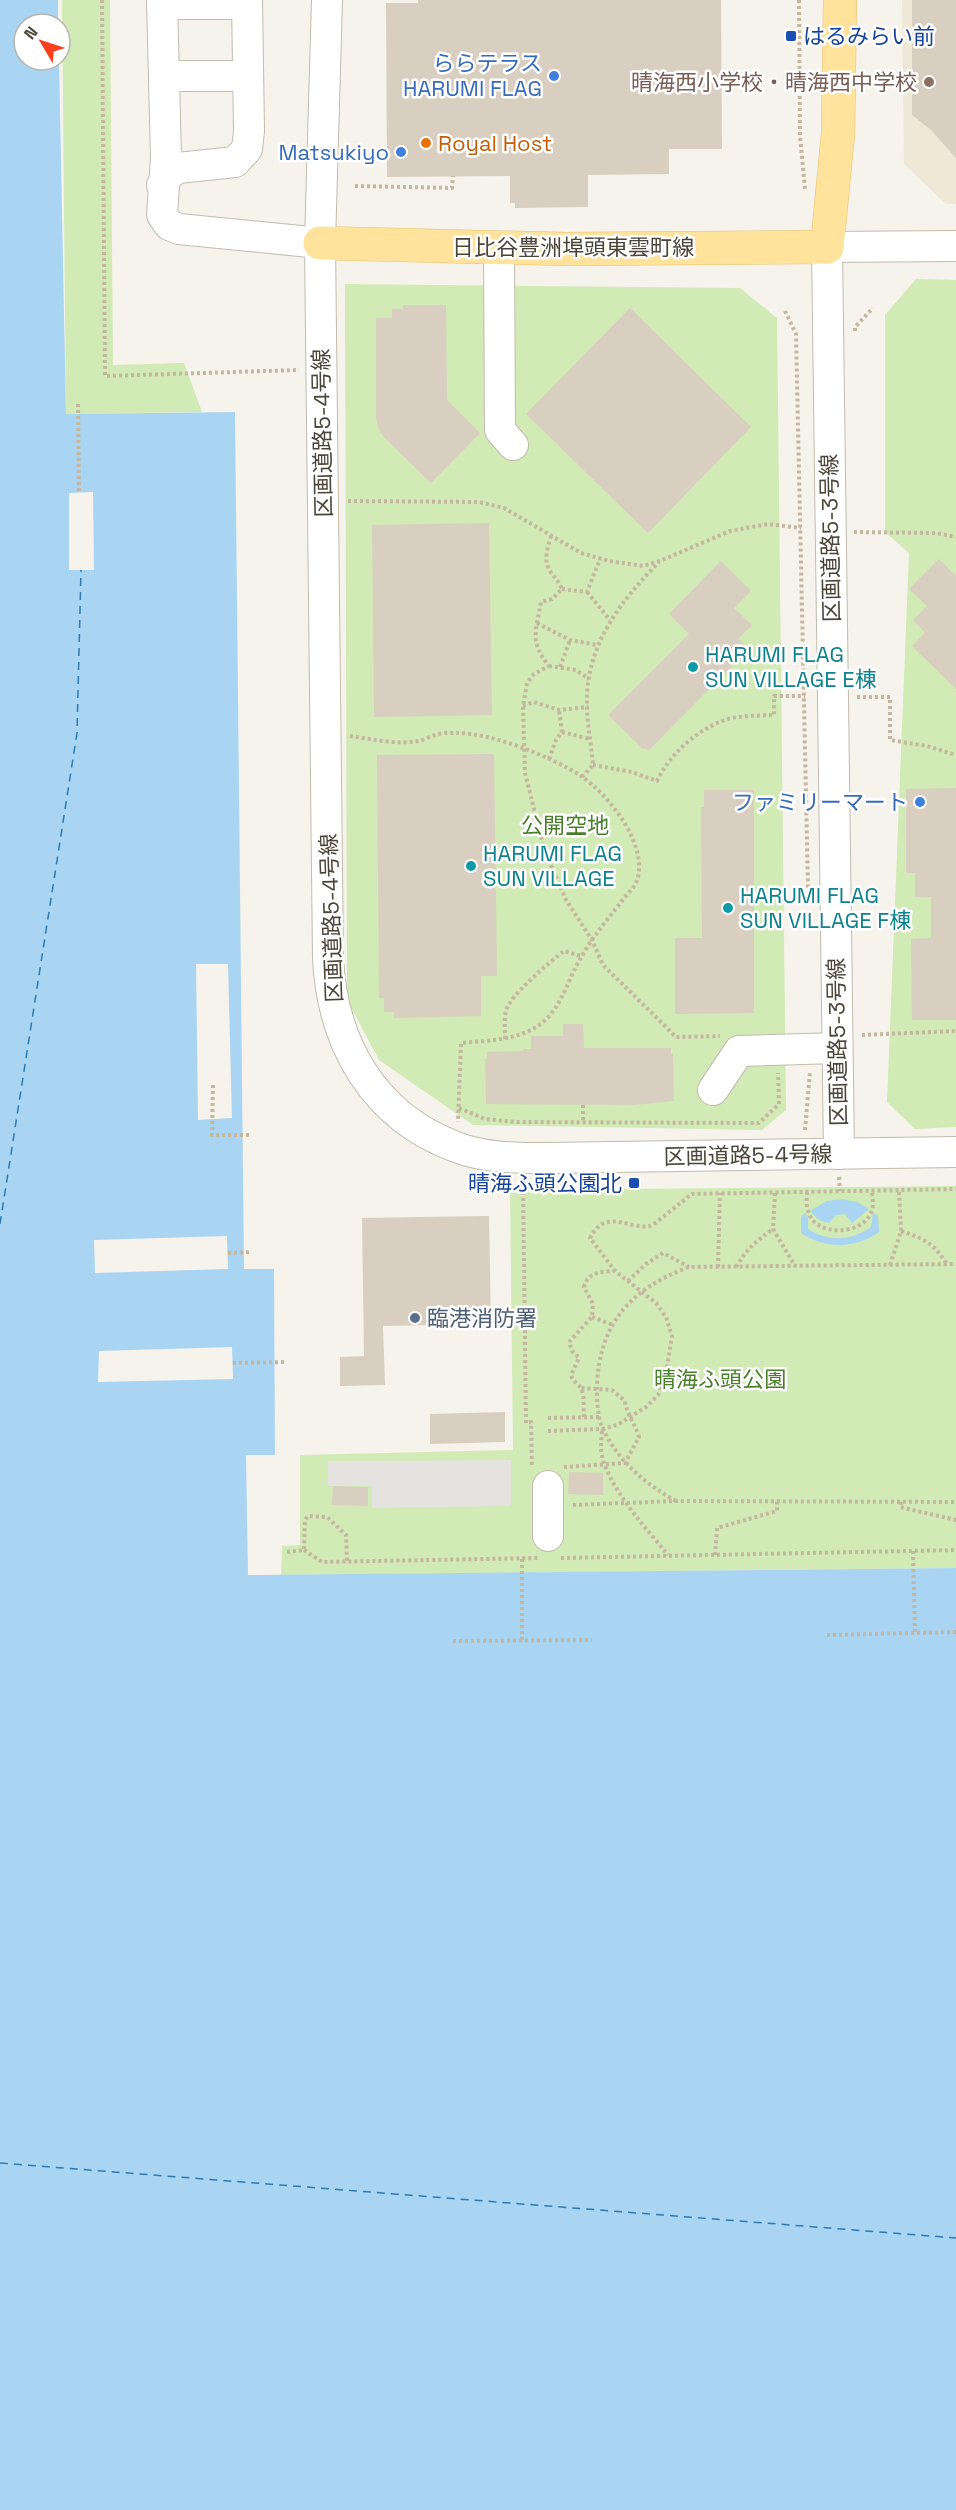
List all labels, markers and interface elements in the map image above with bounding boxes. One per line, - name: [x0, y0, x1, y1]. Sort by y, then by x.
- north arrow: [12, 12, 72, 72]
- text: N: [19, 22, 42, 44]
- place label: はるみらい前: [803, 22, 935, 50]
- marker: はるみらい前: [784, 29, 798, 43]
- place label: ららテラス HARUMI FLAG: [403, 49, 542, 102]
- place label: 晴海西小学校・晴海西中学校: [631, 68, 917, 96]
- marker: ららテラス HARUMI FLAG: [547, 69, 561, 83]
- marker: 晴海西小学校・晴海西中学校: [922, 75, 936, 89]
- place label: Royal Host: [438, 129, 552, 157]
- marker: Royal Host: [419, 136, 433, 150]
- place label: Matsukiyo: [279, 138, 389, 166]
- marker: Matsukiyo: [394, 145, 408, 159]
- street label: 日比谷豊洲埠頭東雲町線: [452, 233, 694, 261]
- street label: 区画道路5-4号線: [307, 348, 337, 518]
- street label: 区画道路5-3号線: [815, 454, 845, 622]
- place label: HARUMI FLAG SUN VILLAGE E棟: [705, 640, 877, 693]
- marker: HARUMI FLAG SUN VILLAGE E棟: [686, 660, 700, 674]
- place label: ファミリーマート: [732, 788, 908, 816]
- marker: ファミリーマート: [913, 795, 927, 809]
- park label: 公開空地: [521, 811, 609, 839]
- street label: 区画道路5-4号線: [314, 833, 348, 1003]
- place label: HARUMI FLAG SUN VILLAGE: [483, 839, 622, 892]
- marker: HARUMI FLAG SUN VILLAGE: [464, 859, 478, 873]
- place label: HARUMI FLAG SUN VILLAGE F棟: [740, 881, 911, 934]
- marker: HARUMI FLAG SUN VILLAGE F棟: [721, 901, 735, 915]
- street label: 区画道路5-3号線: [822, 958, 852, 1126]
- street label: 区画道路5-4号線: [663, 1140, 833, 1170]
- place label: 晴海ふ頭公園北: [468, 1169, 622, 1197]
- marker: 晴海ふ頭公園北: [627, 1176, 641, 1190]
- place label: 臨港消防署: [427, 1304, 537, 1332]
- marker: 臨港消防署: [408, 1311, 422, 1325]
- park label: 晴海ふ頭公園: [654, 1365, 786, 1393]

